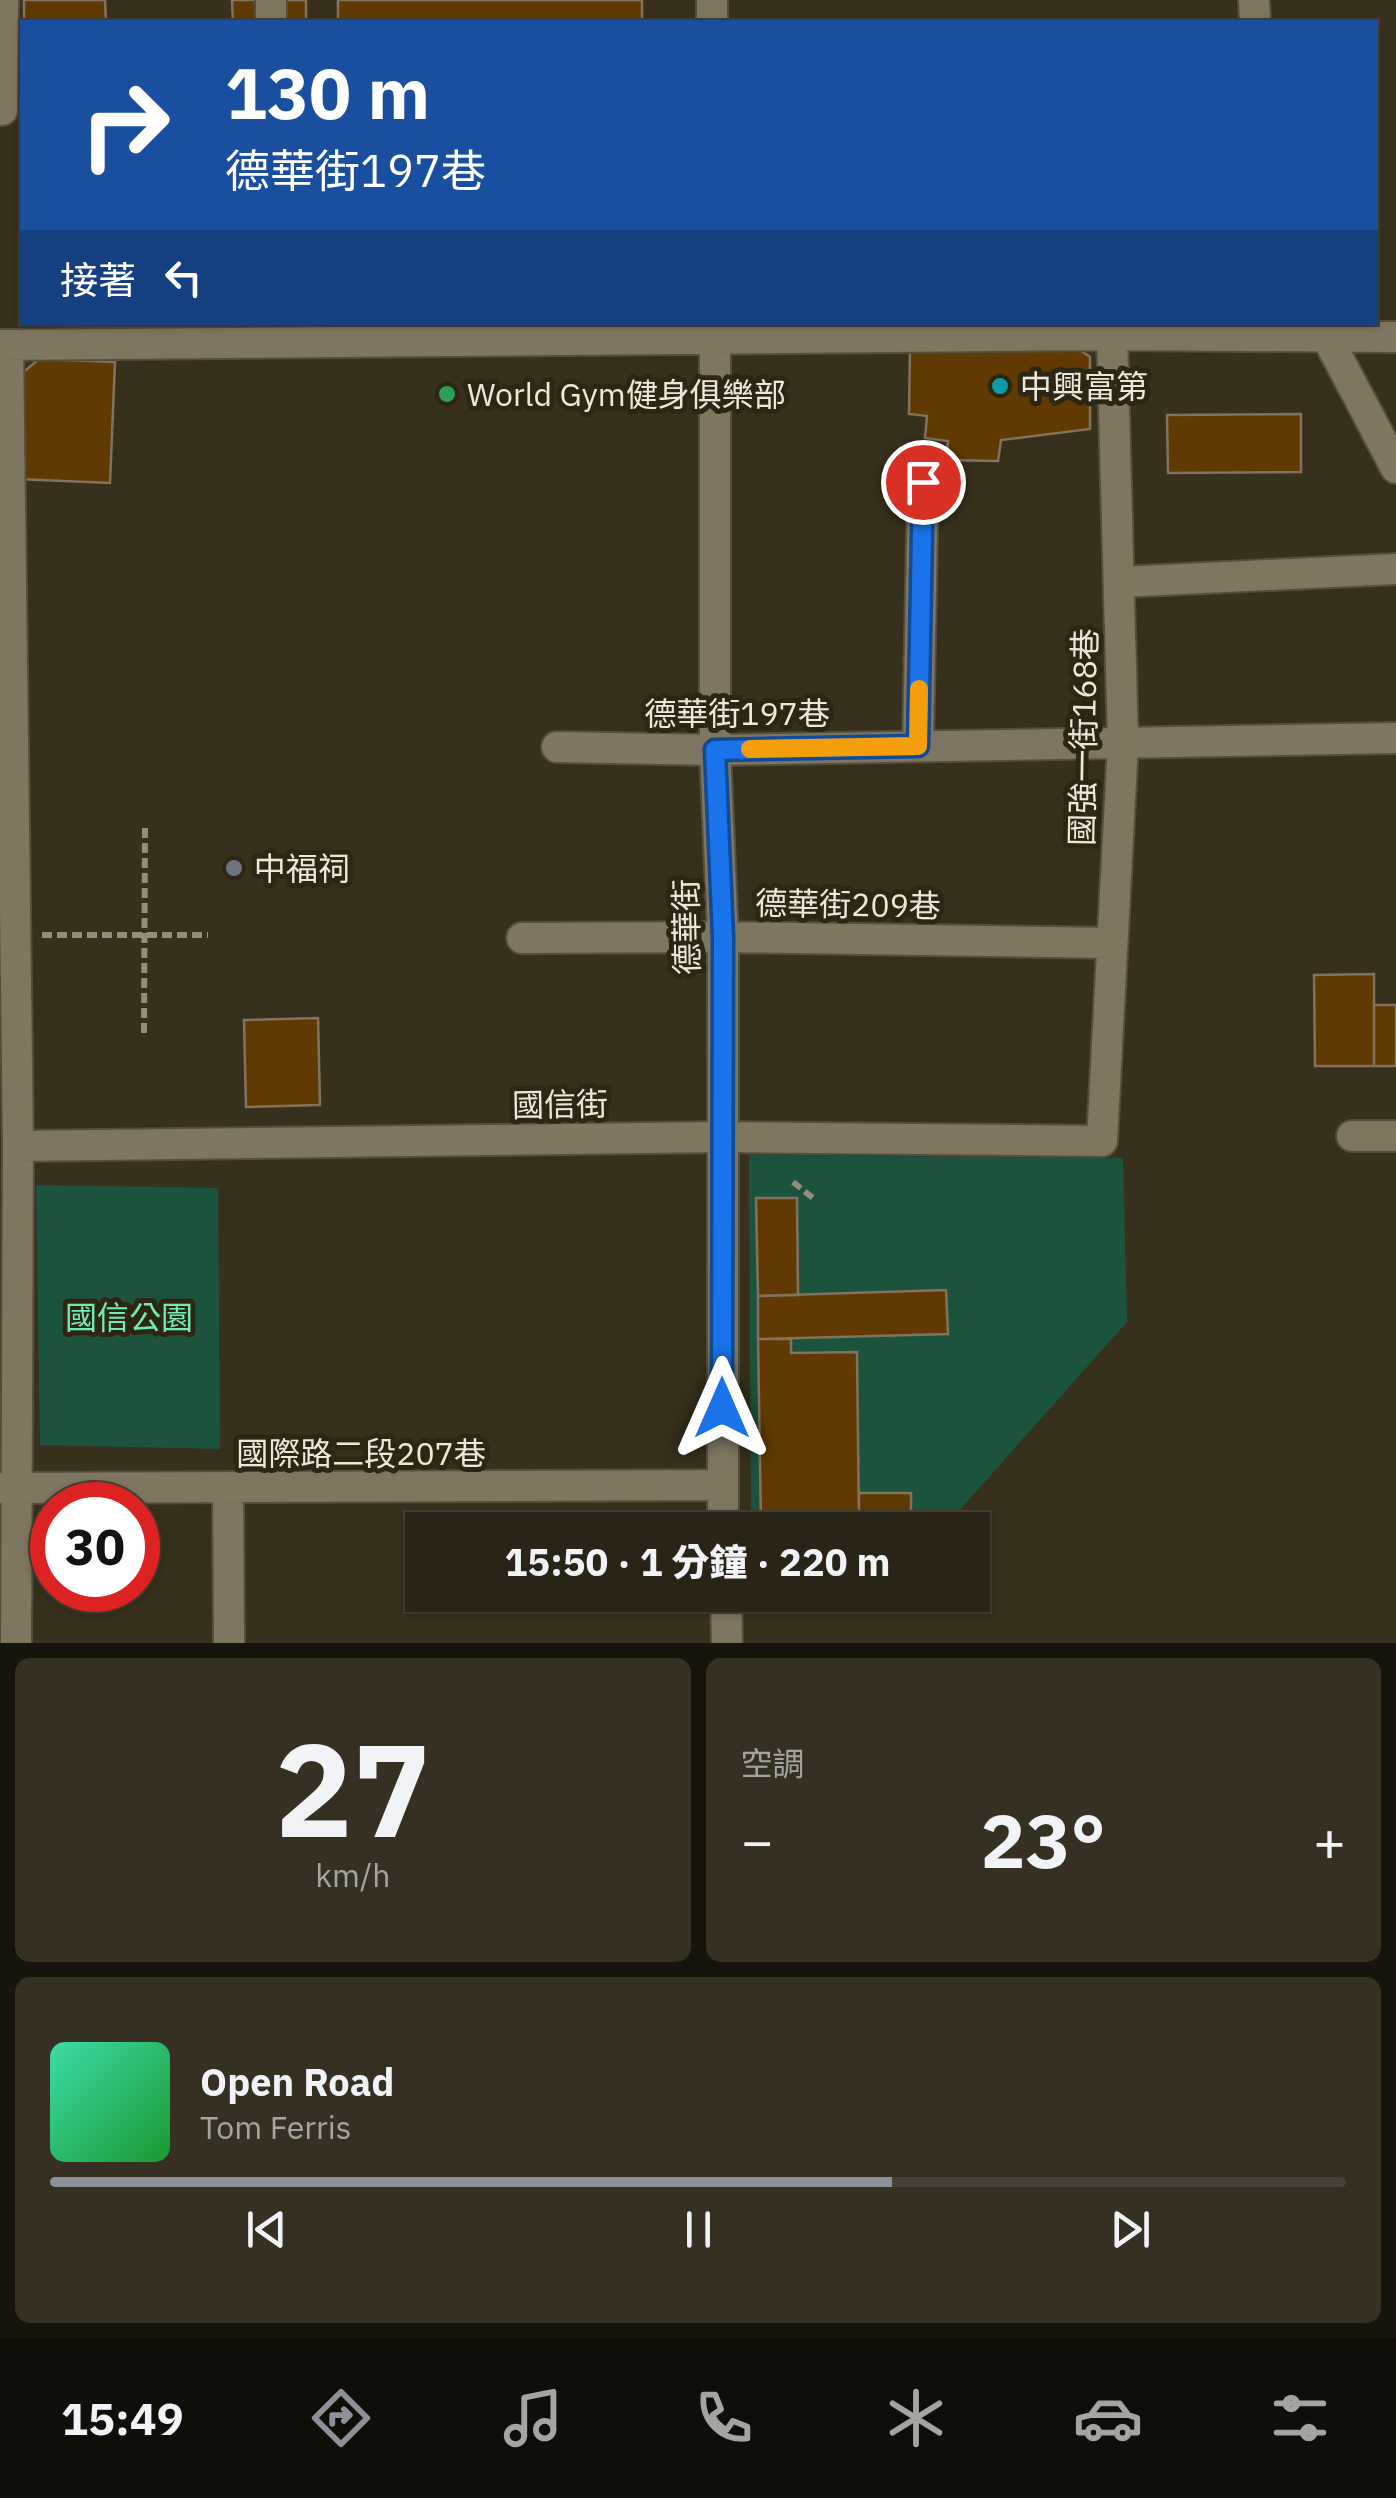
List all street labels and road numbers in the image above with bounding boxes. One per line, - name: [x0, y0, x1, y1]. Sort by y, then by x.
- street label: 國強一街168巷: [1060, 628, 1106, 846]
- street label: 德華街197巷: [644, 692, 830, 734]
- street label: 德華街: [664, 879, 708, 975]
- street label: 德華街209巷: [755, 881, 941, 927]
- street label: 國信街: [512, 1082, 608, 1126]
- street label: 國際路二段207巷: [236, 1432, 486, 1474]

